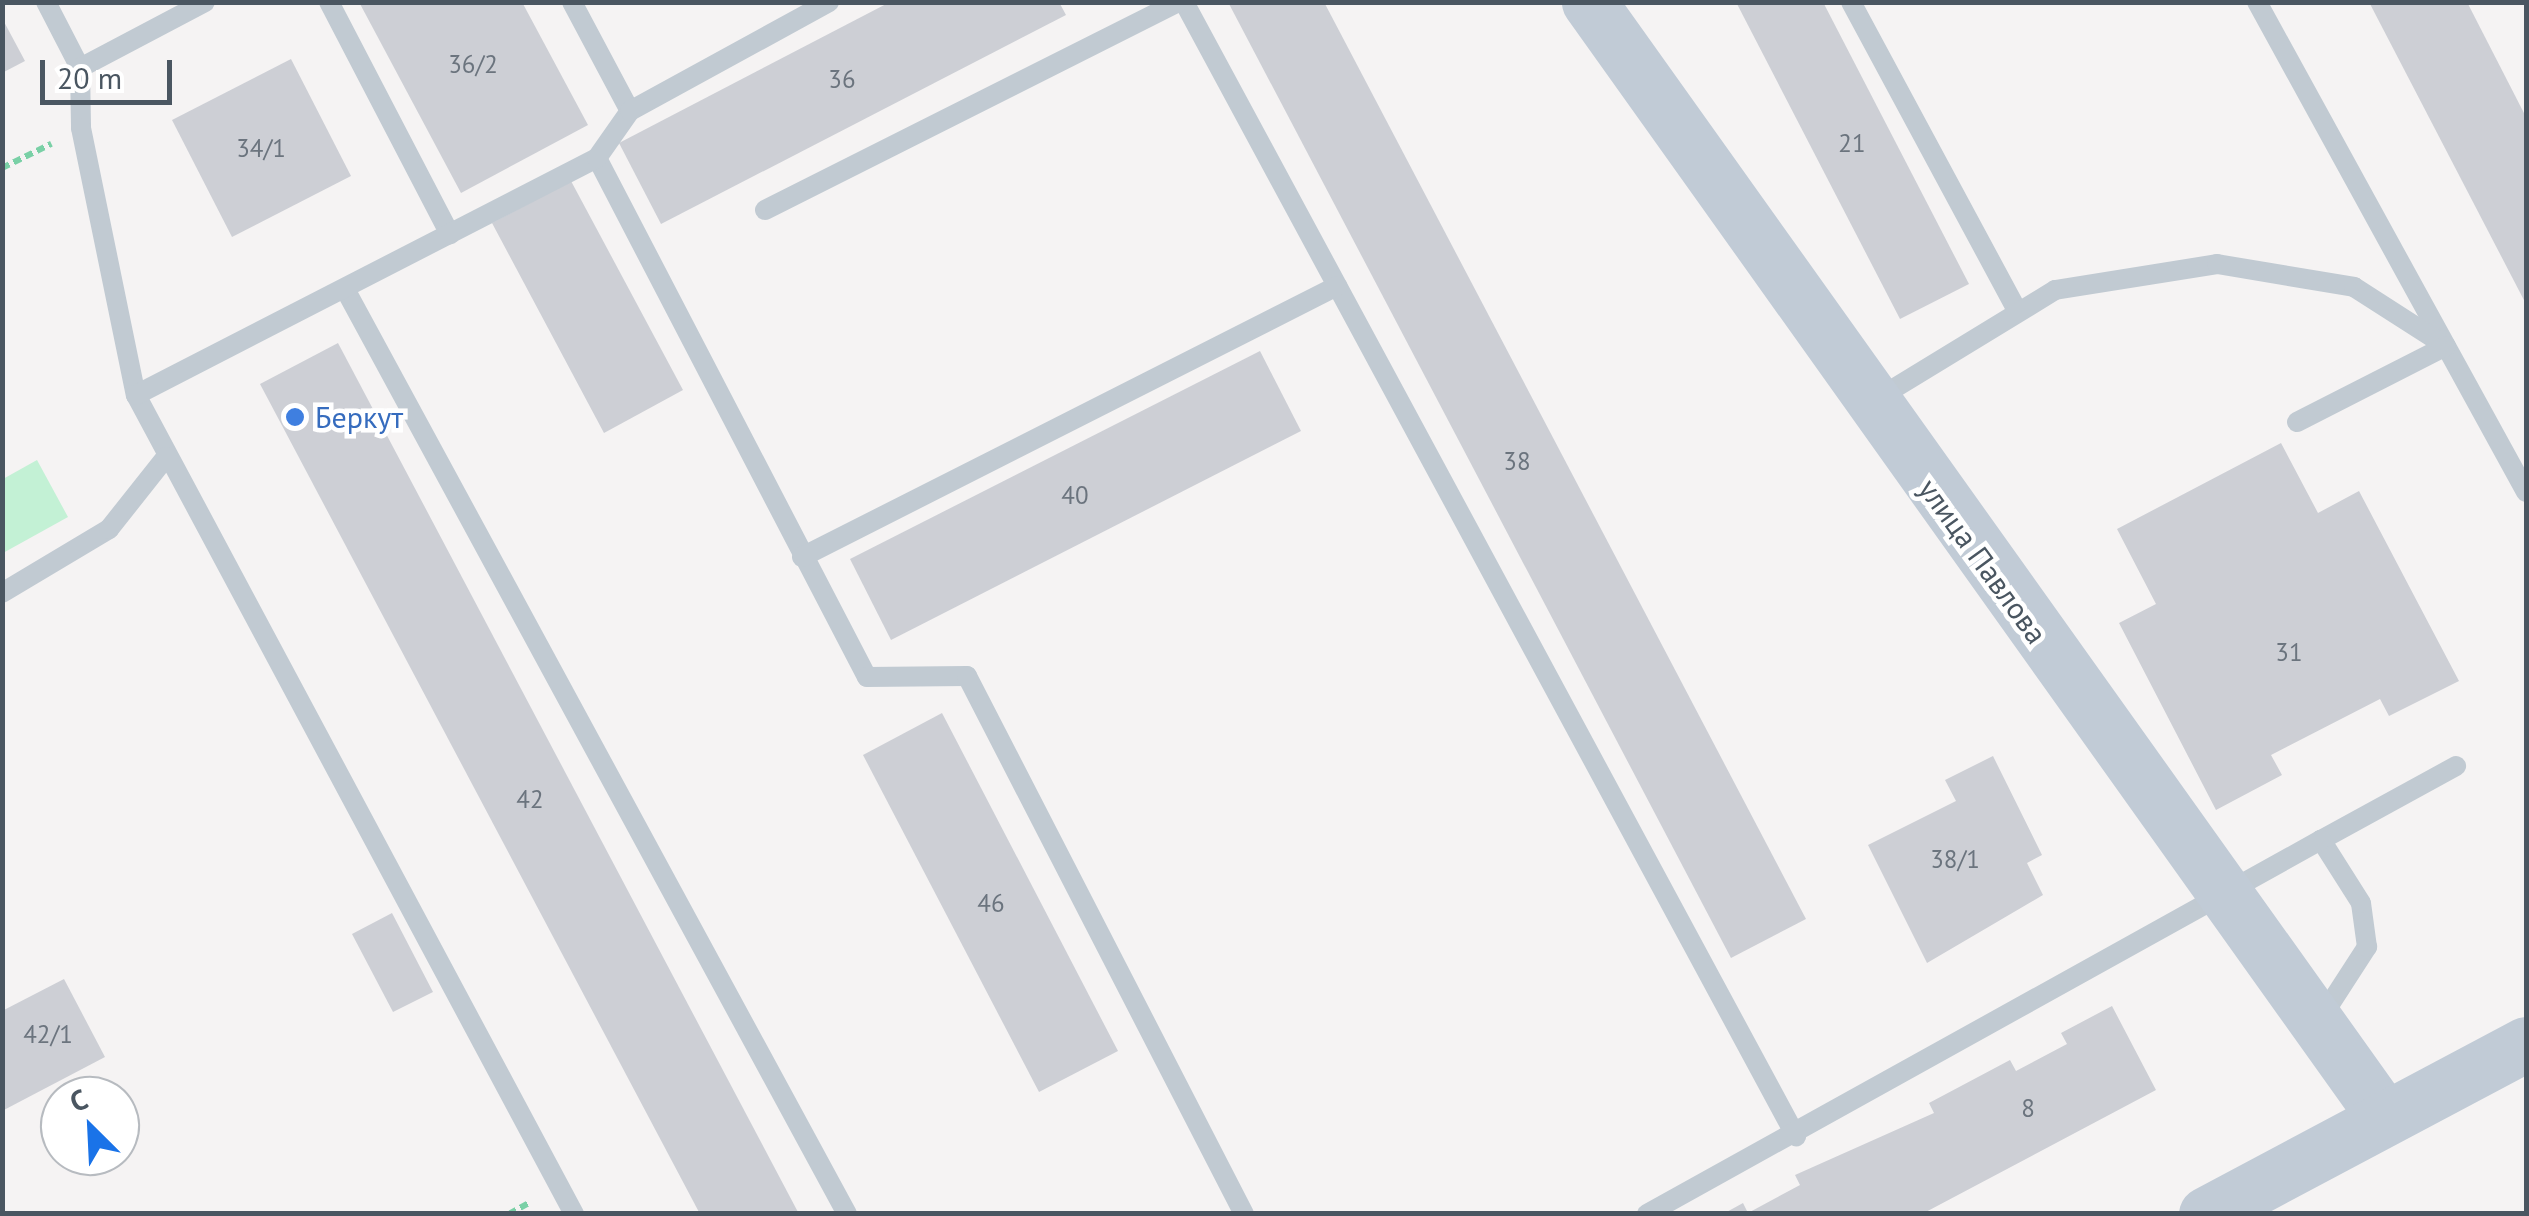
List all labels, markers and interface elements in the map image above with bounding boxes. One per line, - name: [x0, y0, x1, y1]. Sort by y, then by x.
- scale bar: [45, 40, 178, 102]
- house number: 36/2: [448, 49, 498, 79]
- text: 20 m: [57, 58, 122, 97]
- house number: 36: [828, 64, 856, 94]
- house number: 21: [1838, 128, 1866, 158]
- house number: 34/1: [236, 133, 286, 163]
- place label: Беркут: [315, 399, 403, 435]
- marker: Беркут: [284, 406, 306, 428]
- house number: 38: [1503, 446, 1531, 476]
- street label: улица Павлова: [1911, 472, 2055, 650]
- house number: 40: [1061, 480, 1089, 510]
- house number: 31: [2275, 637, 2303, 667]
- house number: 42: [516, 784, 544, 814]
- house number: 38/1: [1930, 844, 1980, 874]
- house number: 46: [977, 888, 1005, 918]
- house number: 42/1: [23, 1019, 73, 1049]
- north arrow: [40, 1076, 140, 1176]
- text: С: [64, 1080, 93, 1120]
- house number: 8: [2021, 1093, 2035, 1123]

